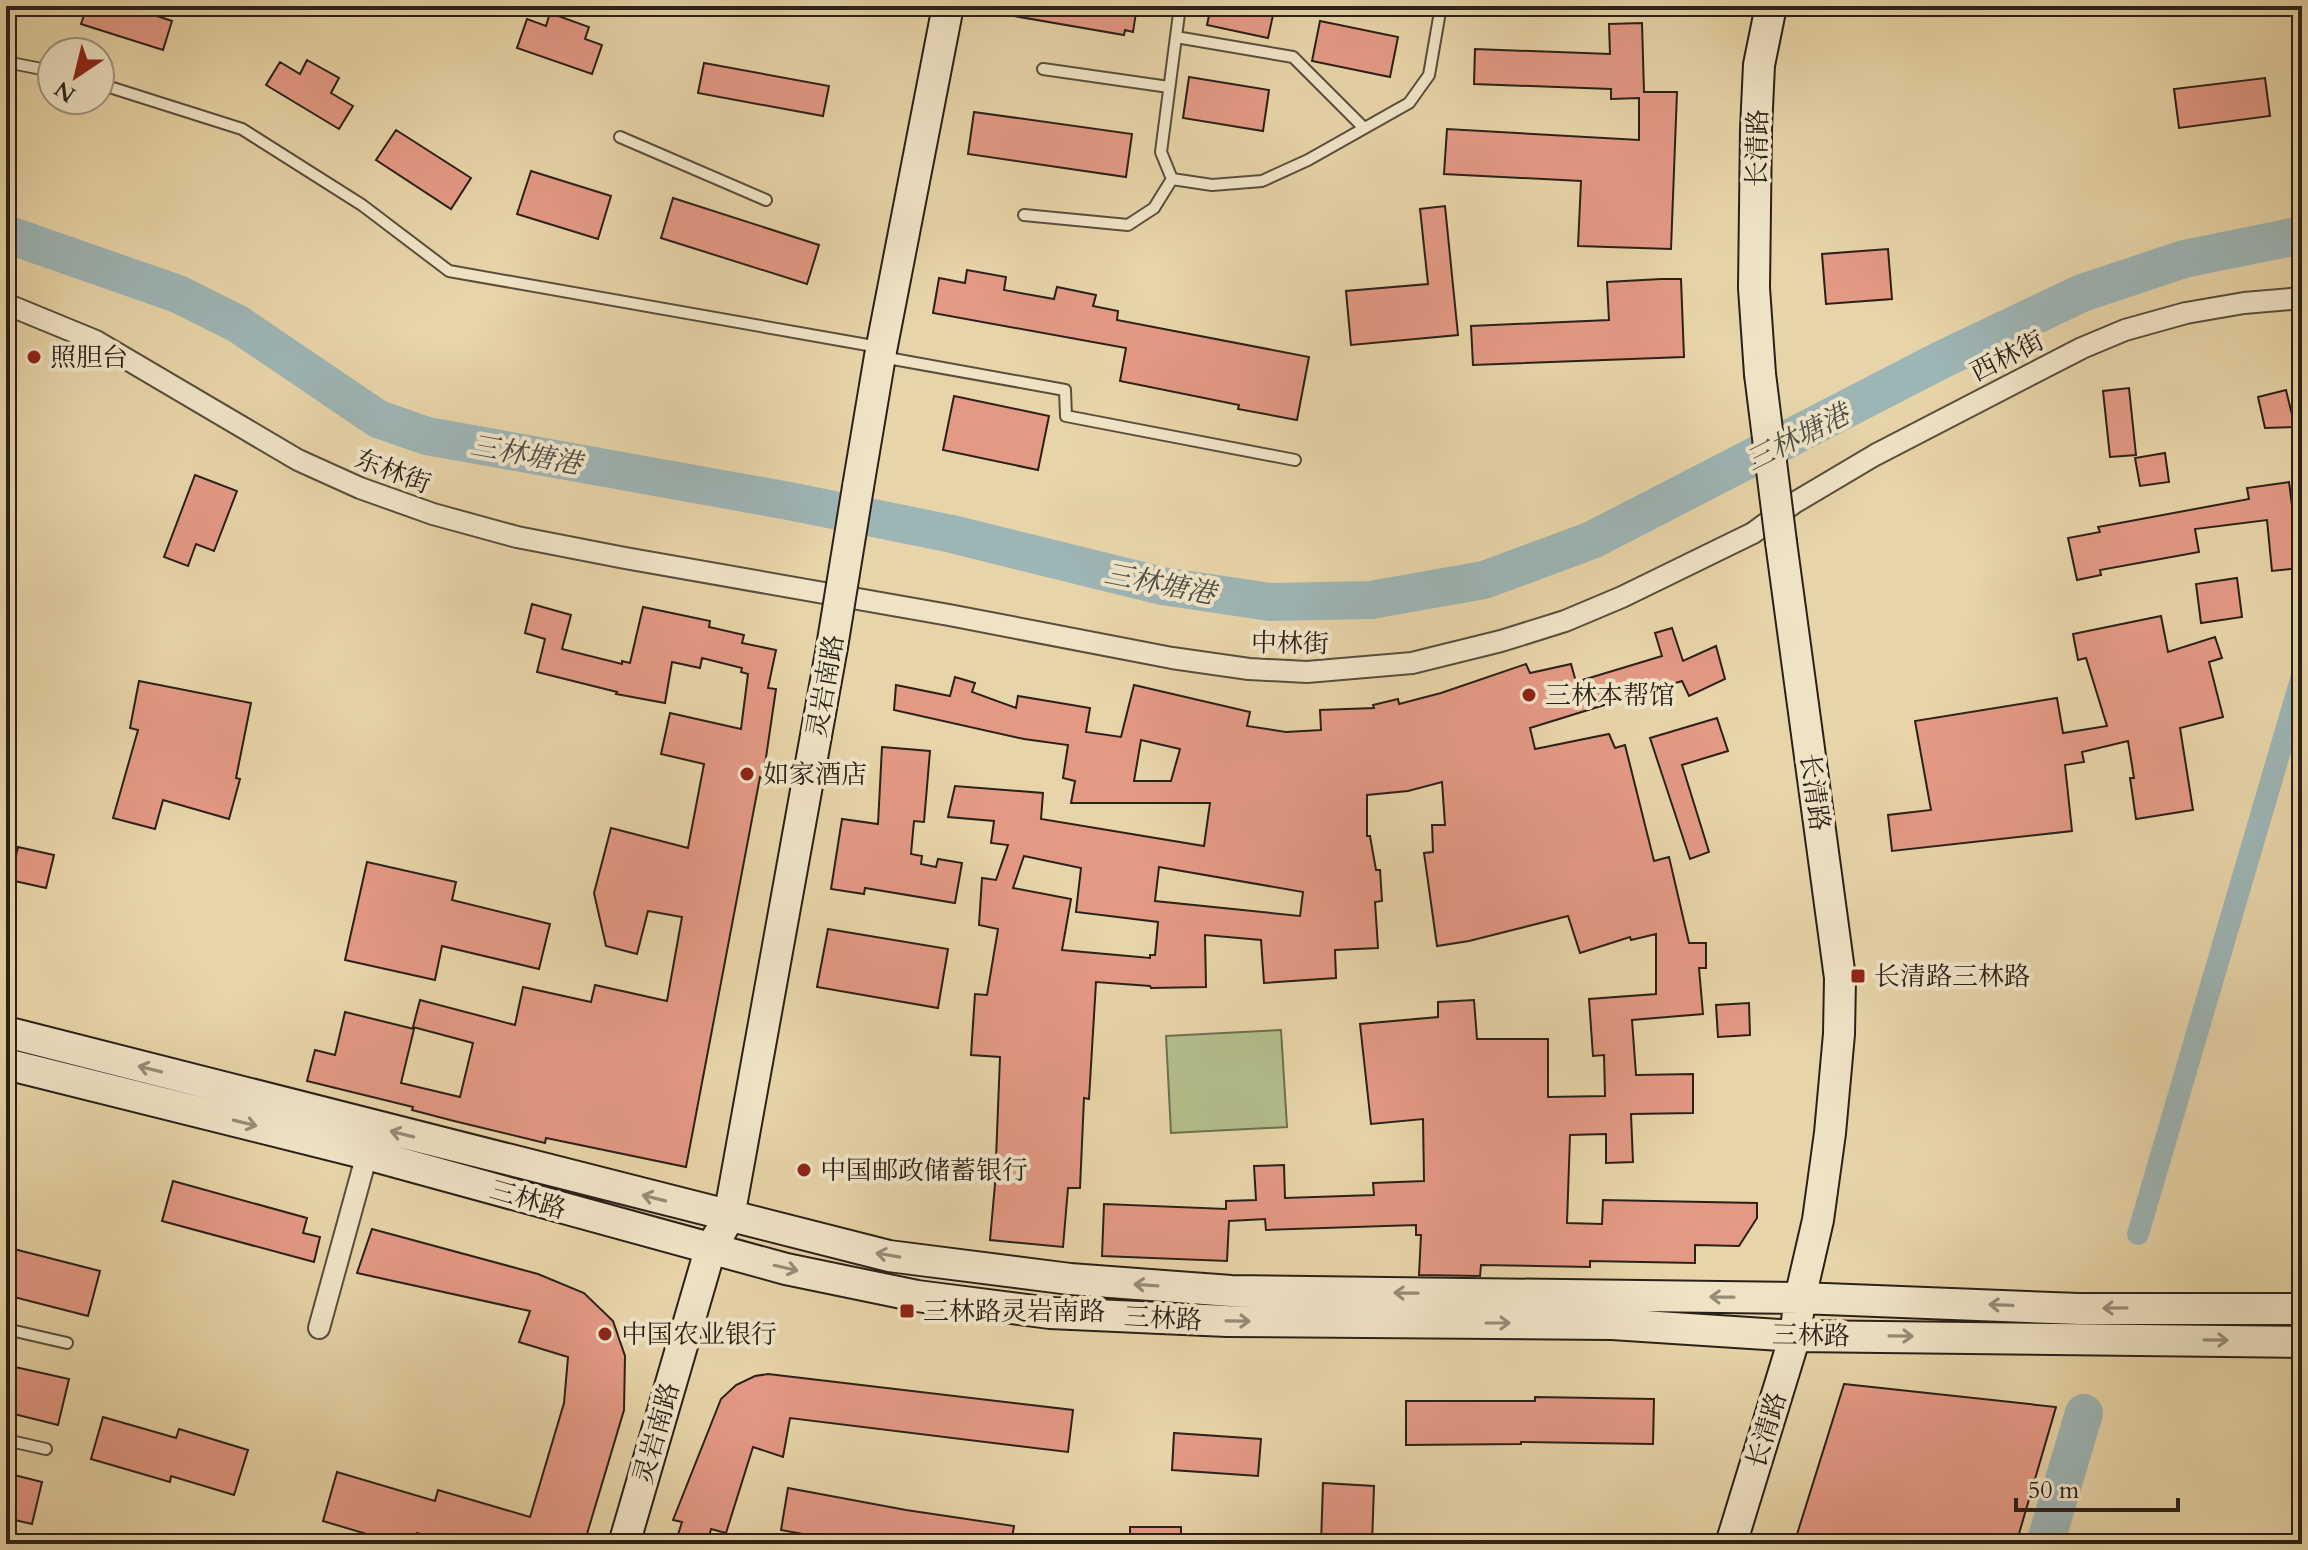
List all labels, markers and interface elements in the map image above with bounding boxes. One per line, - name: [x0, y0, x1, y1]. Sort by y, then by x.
- north arrow: [36, 36, 116, 116]
- text: N: [49, 74, 82, 109]
- street label: 长清路: [1739, 109, 1776, 187]
- street label: 西林街: [1965, 323, 2050, 390]
- place label: 照胆台: [50, 340, 128, 375]
- marker: 照胆台: [25, 348, 43, 366]
- water label: 三林塘港: [1739, 394, 1860, 480]
- water label: 三林塘港: [467, 427, 588, 484]
- street label: 东林街: [350, 441, 436, 502]
- water label: 三林塘港: [1101, 555, 1222, 614]
- street label: 中林街: [1251, 625, 1329, 662]
- street label: 灵岩南路: [799, 632, 852, 740]
- place label: 三林本帮馆: [1545, 678, 1675, 713]
- marker: 三林本帮馆: [1520, 686, 1538, 704]
- street label: 长清路: [1792, 751, 1837, 833]
- place label: 如家酒店: [763, 757, 867, 792]
- marker: 如家酒店: [738, 765, 756, 783]
- place label: 长清路三林路: [1874, 959, 2030, 994]
- marker: 长清路三林路: [1849, 967, 1867, 985]
- one-way arrow: [137, 1060, 163, 1075]
- one-way arrow: [231, 1117, 257, 1132]
- one-way arrow: [389, 1125, 415, 1140]
- place label: 中国邮政储蓄银行: [820, 1153, 1028, 1188]
- marker: 中国邮政储蓄银行: [795, 1161, 813, 1179]
- street label: 三林路: [486, 1172, 570, 1227]
- one-way arrow: [641, 1189, 667, 1204]
- one-way arrow: [876, 1247, 901, 1262]
- one-way arrow: [772, 1262, 798, 1277]
- one-way arrow: [1133, 1277, 1160, 1292]
- one-way arrow: [1393, 1285, 1420, 1301]
- one-way arrow: [1709, 1289, 1736, 1305]
- place label: 三林路灵岩南路: [923, 1294, 1105, 1329]
- one-way arrow: [1988, 1298, 2015, 1313]
- street label: 三林路: [1123, 1299, 1203, 1338]
- one-way arrow: [2102, 1300, 2129, 1316]
- marker: 三林路灵岩南路: [898, 1302, 916, 1320]
- one-way arrow: [1224, 1313, 1251, 1329]
- one-way arrow: [1484, 1315, 1511, 1331]
- place label: 中国农业银行: [621, 1317, 777, 1352]
- street label: 三林路: [1772, 1317, 1850, 1354]
- marker: 中国农业银行: [596, 1325, 614, 1343]
- one-way arrow: [1887, 1329, 1914, 1344]
- one-way arrow: [2202, 1333, 2229, 1348]
- street label: 灵岩南路: [625, 1378, 688, 1488]
- street label: 长清路: [1738, 1388, 1795, 1473]
- scale bar: [2016, 1462, 2178, 1512]
- text: 50 m: [2028, 1474, 2080, 1507]

